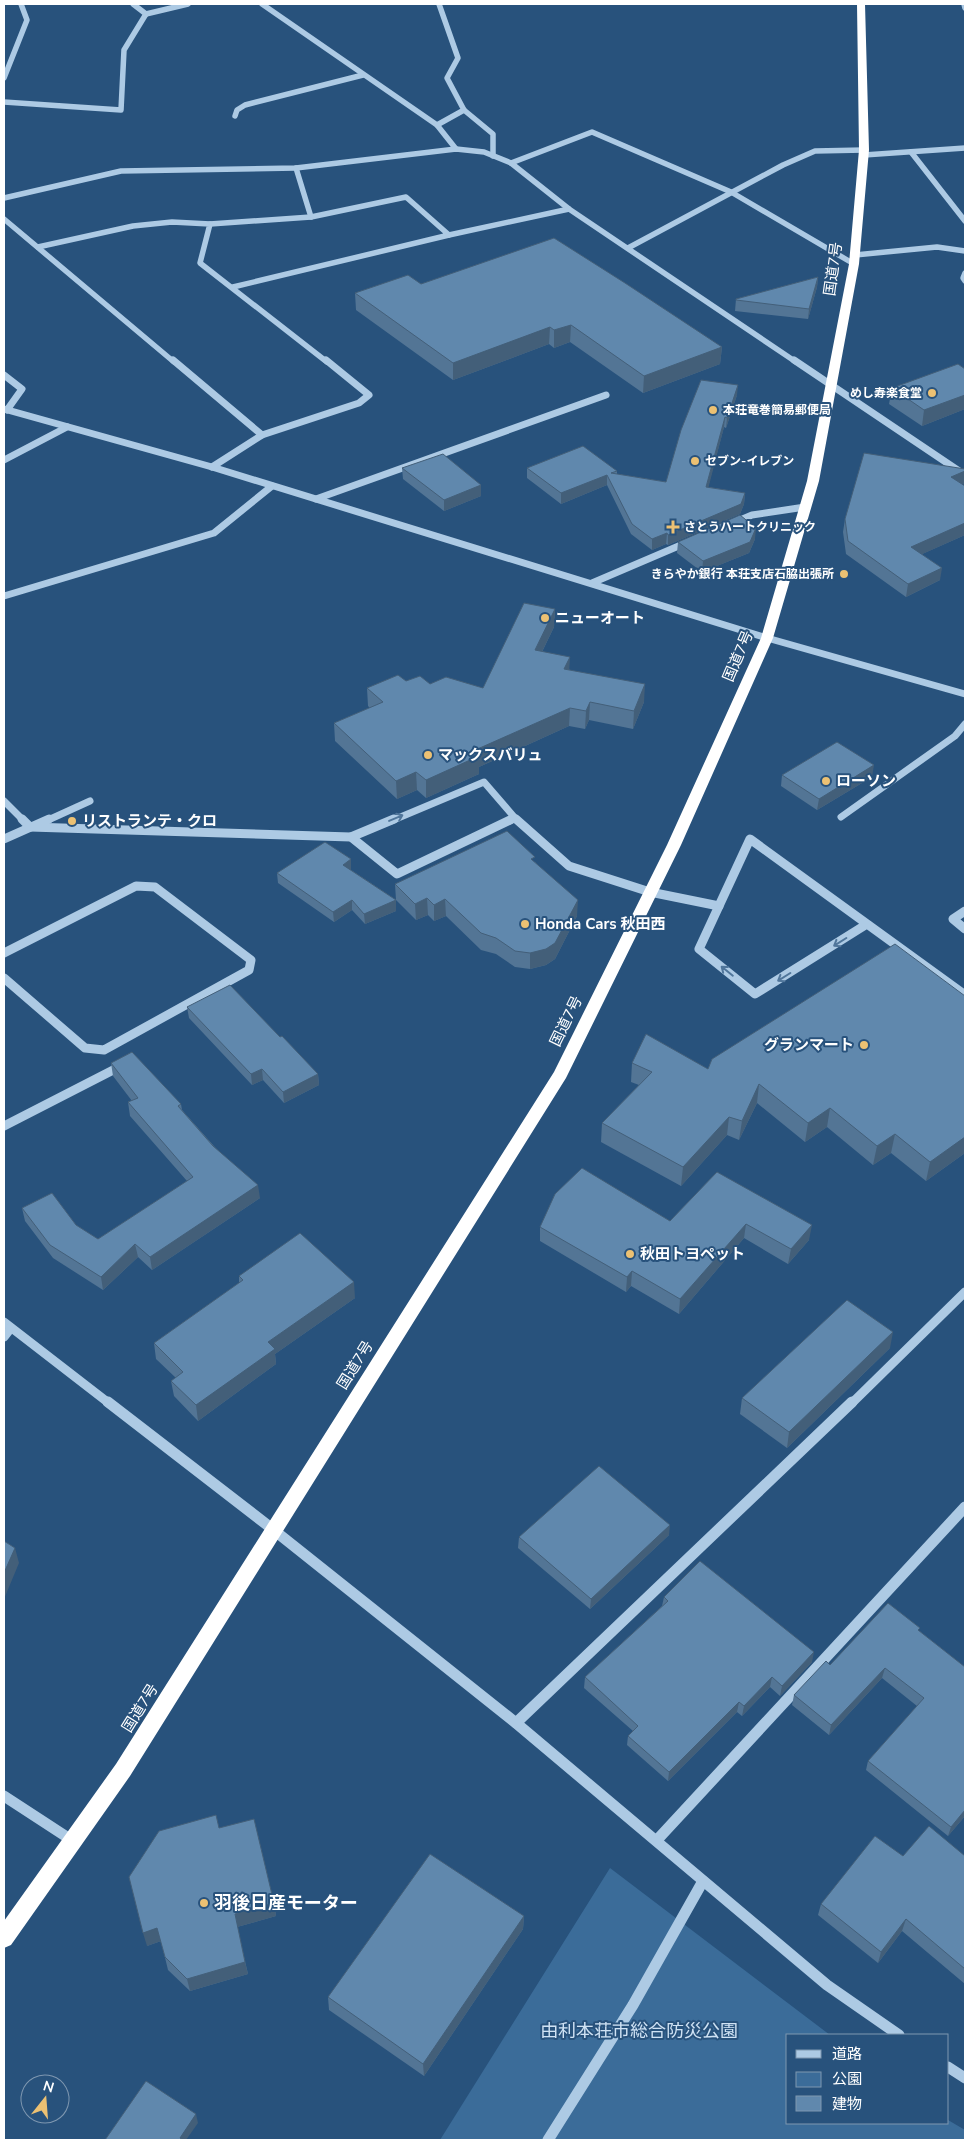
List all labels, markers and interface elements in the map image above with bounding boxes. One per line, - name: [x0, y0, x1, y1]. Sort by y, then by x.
- street label: 国道7号: [819, 241, 847, 297]
- place label: めし寿楽食堂: [850, 385, 922, 401]
- marker: めし寿楽食堂: [926, 387, 938, 399]
- place label: 本荘竜巻簡易郵便局: [723, 402, 831, 418]
- marker: 本荘竜巻簡易郵便局: [707, 404, 719, 416]
- place label: セブン-イレブン: [705, 453, 794, 469]
- marker: セブン-イレブン: [689, 455, 701, 467]
- place label: さとうハートクリニック: [684, 519, 816, 535]
- marker: さとうハートクリニック: [666, 520, 680, 534]
- place label: きらやか銀行 本荘支店石脇出張所: [651, 566, 834, 582]
- marker: きらやか銀行 本荘支店石脇出張所: [838, 568, 850, 580]
- place label: ニューオート: [555, 608, 645, 628]
- marker: ニューオート: [539, 612, 551, 624]
- street label: 国道7号: [718, 627, 758, 685]
- place label: マックスバリュ: [438, 745, 543, 765]
- marker: マックスバリュ: [422, 749, 434, 761]
- place label: ローソン: [836, 771, 896, 791]
- marker: ローソン: [820, 775, 832, 787]
- place label: リストランテ・クロ: [82, 811, 217, 831]
- one-way arrow: [388, 813, 403, 823]
- marker: リストランテ・クロ: [66, 815, 78, 827]
- place label: Honda Cars 秋田西: [535, 914, 666, 934]
- marker: Honda Cars 秋田西: [519, 918, 531, 930]
- one-way arrow: [833, 937, 847, 947]
- one-way arrow: [721, 966, 734, 977]
- one-way arrow: [777, 972, 791, 982]
- street label: 国道7号: [545, 992, 587, 1050]
- place label: グランマート: [764, 1035, 854, 1055]
- marker: グランマート: [858, 1039, 870, 1051]
- place label: 秋田トヨペット: [640, 1244, 745, 1264]
- marker: 秋田トヨペット: [624, 1248, 636, 1260]
- street label: 国道7号: [332, 1337, 378, 1393]
- street label: 国道7号: [117, 1680, 163, 1736]
- place label: 羽後日産モーター: [214, 1891, 358, 1915]
- marker: 羽後日産モーター: [198, 1897, 210, 1909]
- park label: 由利本荘市総合防災公園: [540, 2019, 738, 2043]
- legend: [786, 2034, 949, 2124]
- text: 道路: [832, 2044, 862, 2064]
- text: 公園: [832, 2069, 862, 2089]
- north arrow: [20, 2074, 70, 2124]
- text: N: [41, 2076, 56, 2098]
- text: 建物: [832, 2094, 862, 2114]

